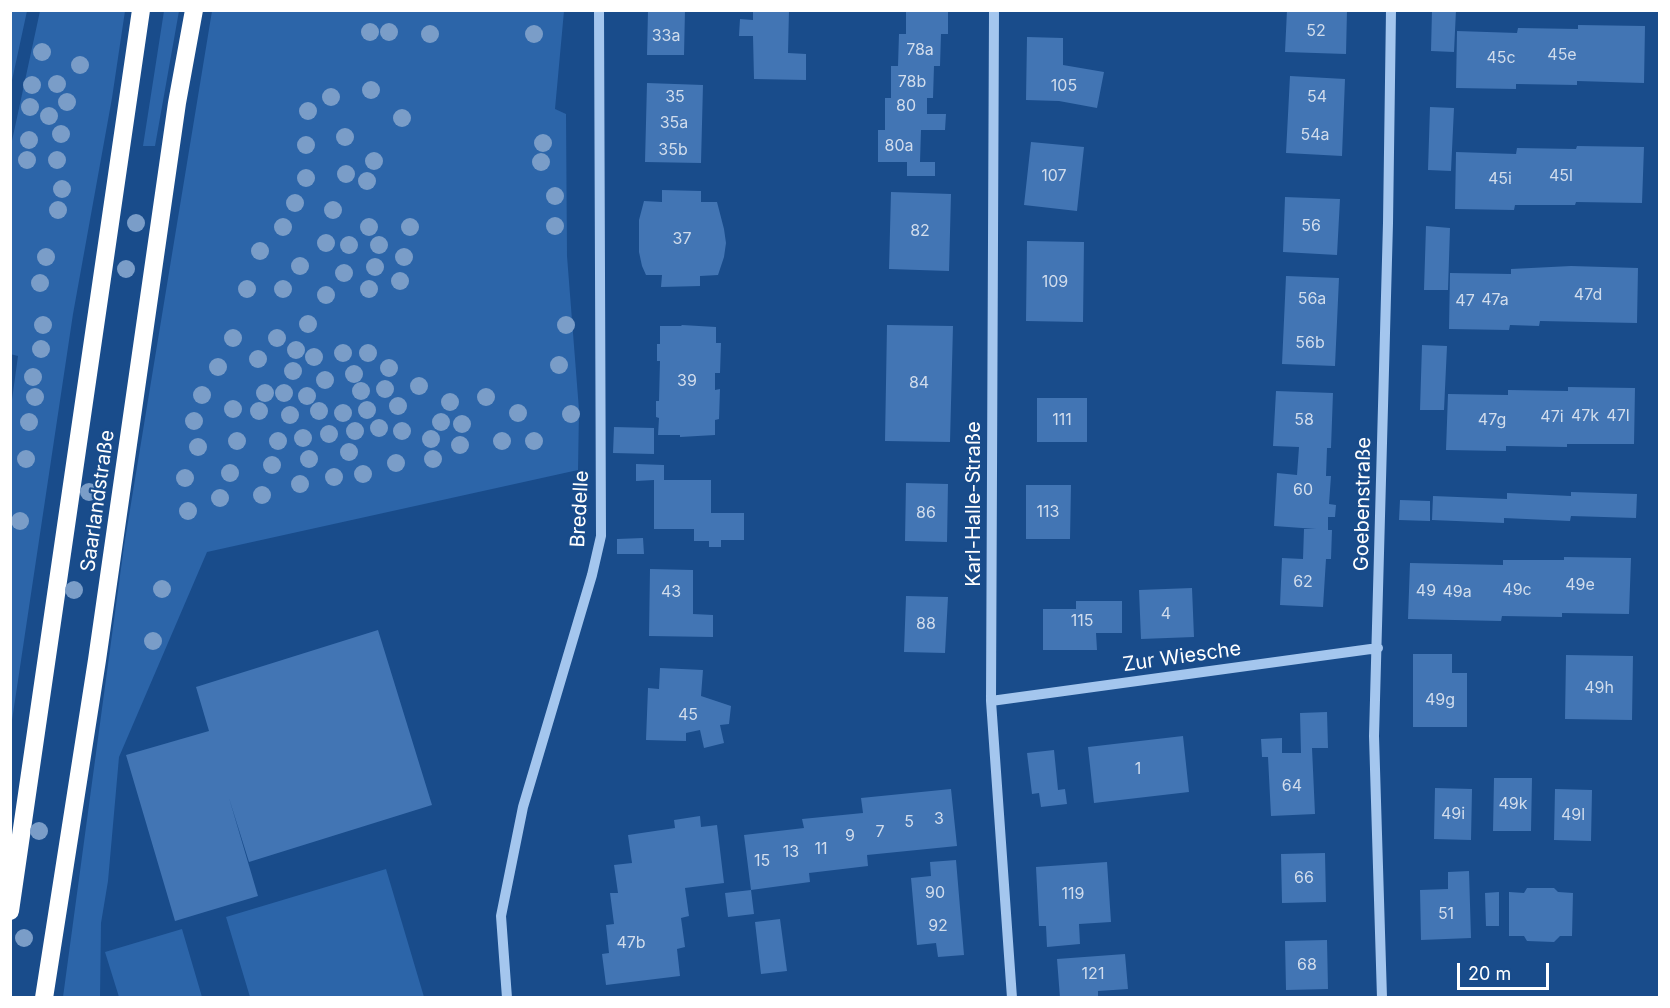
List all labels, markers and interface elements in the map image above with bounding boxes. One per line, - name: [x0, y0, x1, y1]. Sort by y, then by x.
- house number: 52: [1306, 21, 1326, 41]
- house number: 33a: [652, 26, 680, 46]
- house number: 78a: [906, 40, 934, 60]
- house number: 45e: [1547, 45, 1577, 65]
- house number: 45c: [1486, 48, 1516, 68]
- house number: 78b: [898, 72, 926, 92]
- house number: 105: [1051, 76, 1077, 96]
- house number: 35: [665, 87, 685, 107]
- house number: 54: [1307, 87, 1327, 107]
- house number: 80: [896, 96, 916, 116]
- house number: 35a: [660, 113, 688, 133]
- house number: 54a: [1300, 125, 1330, 145]
- house number: 80a: [885, 136, 913, 156]
- house number: 35b: [658, 140, 688, 160]
- house number: 107: [1041, 166, 1067, 186]
- house number: 45l: [1549, 166, 1573, 186]
- house number: 45i: [1488, 169, 1512, 189]
- house number: 56: [1301, 216, 1321, 236]
- house number: 82: [910, 221, 930, 241]
- house number: 37: [673, 229, 691, 249]
- house number: 109: [1042, 272, 1068, 292]
- house number: 47d: [1574, 285, 1602, 305]
- house number: 56a: [1298, 289, 1326, 309]
- house number: 47a: [1481, 290, 1509, 310]
- house number: 47: [1455, 291, 1475, 311]
- house number: 56b: [1295, 333, 1325, 353]
- house number: 39: [677, 371, 697, 391]
- house number: 84: [909, 373, 929, 393]
- house number: 47k: [1571, 406, 1599, 426]
- house number: 47l: [1606, 406, 1630, 426]
- house number: 47i: [1540, 407, 1564, 427]
- house number: 111: [1052, 410, 1072, 430]
- house number: 58: [1294, 410, 1314, 430]
- house number: 47g: [1478, 410, 1506, 430]
- street label: Karl-Halle-Straße: [962, 421, 986, 587]
- street label: Saarlandstraße: [76, 428, 120, 574]
- street label: Goebenstraße: [1350, 437, 1376, 571]
- street label: Bredelle: [566, 470, 594, 548]
- house number: 60: [1293, 480, 1313, 500]
- house number: 113: [1037, 502, 1059, 522]
- house number: 86: [916, 503, 936, 523]
- house number: 62: [1293, 572, 1313, 592]
- house number: 49e: [1565, 575, 1595, 595]
- house number: 49c: [1502, 580, 1532, 600]
- house number: 49: [1416, 581, 1436, 601]
- house number: 43: [661, 582, 681, 602]
- house number: 49a: [1442, 582, 1472, 602]
- house number: 4: [1161, 604, 1171, 624]
- house number: 115: [1071, 611, 1093, 631]
- house number: 88: [916, 614, 936, 634]
- street label: Zur Wiesche: [1121, 637, 1243, 677]
- house number: 49h: [1584, 678, 1614, 698]
- house number: 49g: [1425, 690, 1455, 710]
- house number: 45: [678, 705, 698, 725]
- house number: 1: [1135, 759, 1141, 779]
- house number: 64: [1282, 776, 1302, 796]
- house number: 49k: [1498, 794, 1528, 814]
- house number: 49i: [1441, 804, 1465, 824]
- house number: 49l: [1561, 805, 1585, 825]
- house number: 3: [934, 809, 944, 829]
- house number: 5: [904, 812, 914, 832]
- house number: 7: [875, 822, 885, 842]
- house number: 9: [845, 826, 855, 846]
- house number: 11: [814, 839, 828, 859]
- house number: 13: [783, 842, 799, 862]
- house number: 15: [754, 851, 770, 871]
- house number: 66: [1294, 868, 1314, 888]
- house number: 90: [925, 883, 945, 903]
- house number: 119: [1062, 884, 1084, 904]
- house number: 51: [1438, 904, 1454, 924]
- house number: 92: [928, 916, 948, 936]
- house number: 47b: [616, 933, 646, 953]
- scale bar: [1460, 951, 1552, 989]
- house number: 68: [1297, 955, 1317, 975]
- text: 20 m: [1468, 963, 1511, 984]
- house number: 121: [1082, 964, 1104, 984]

